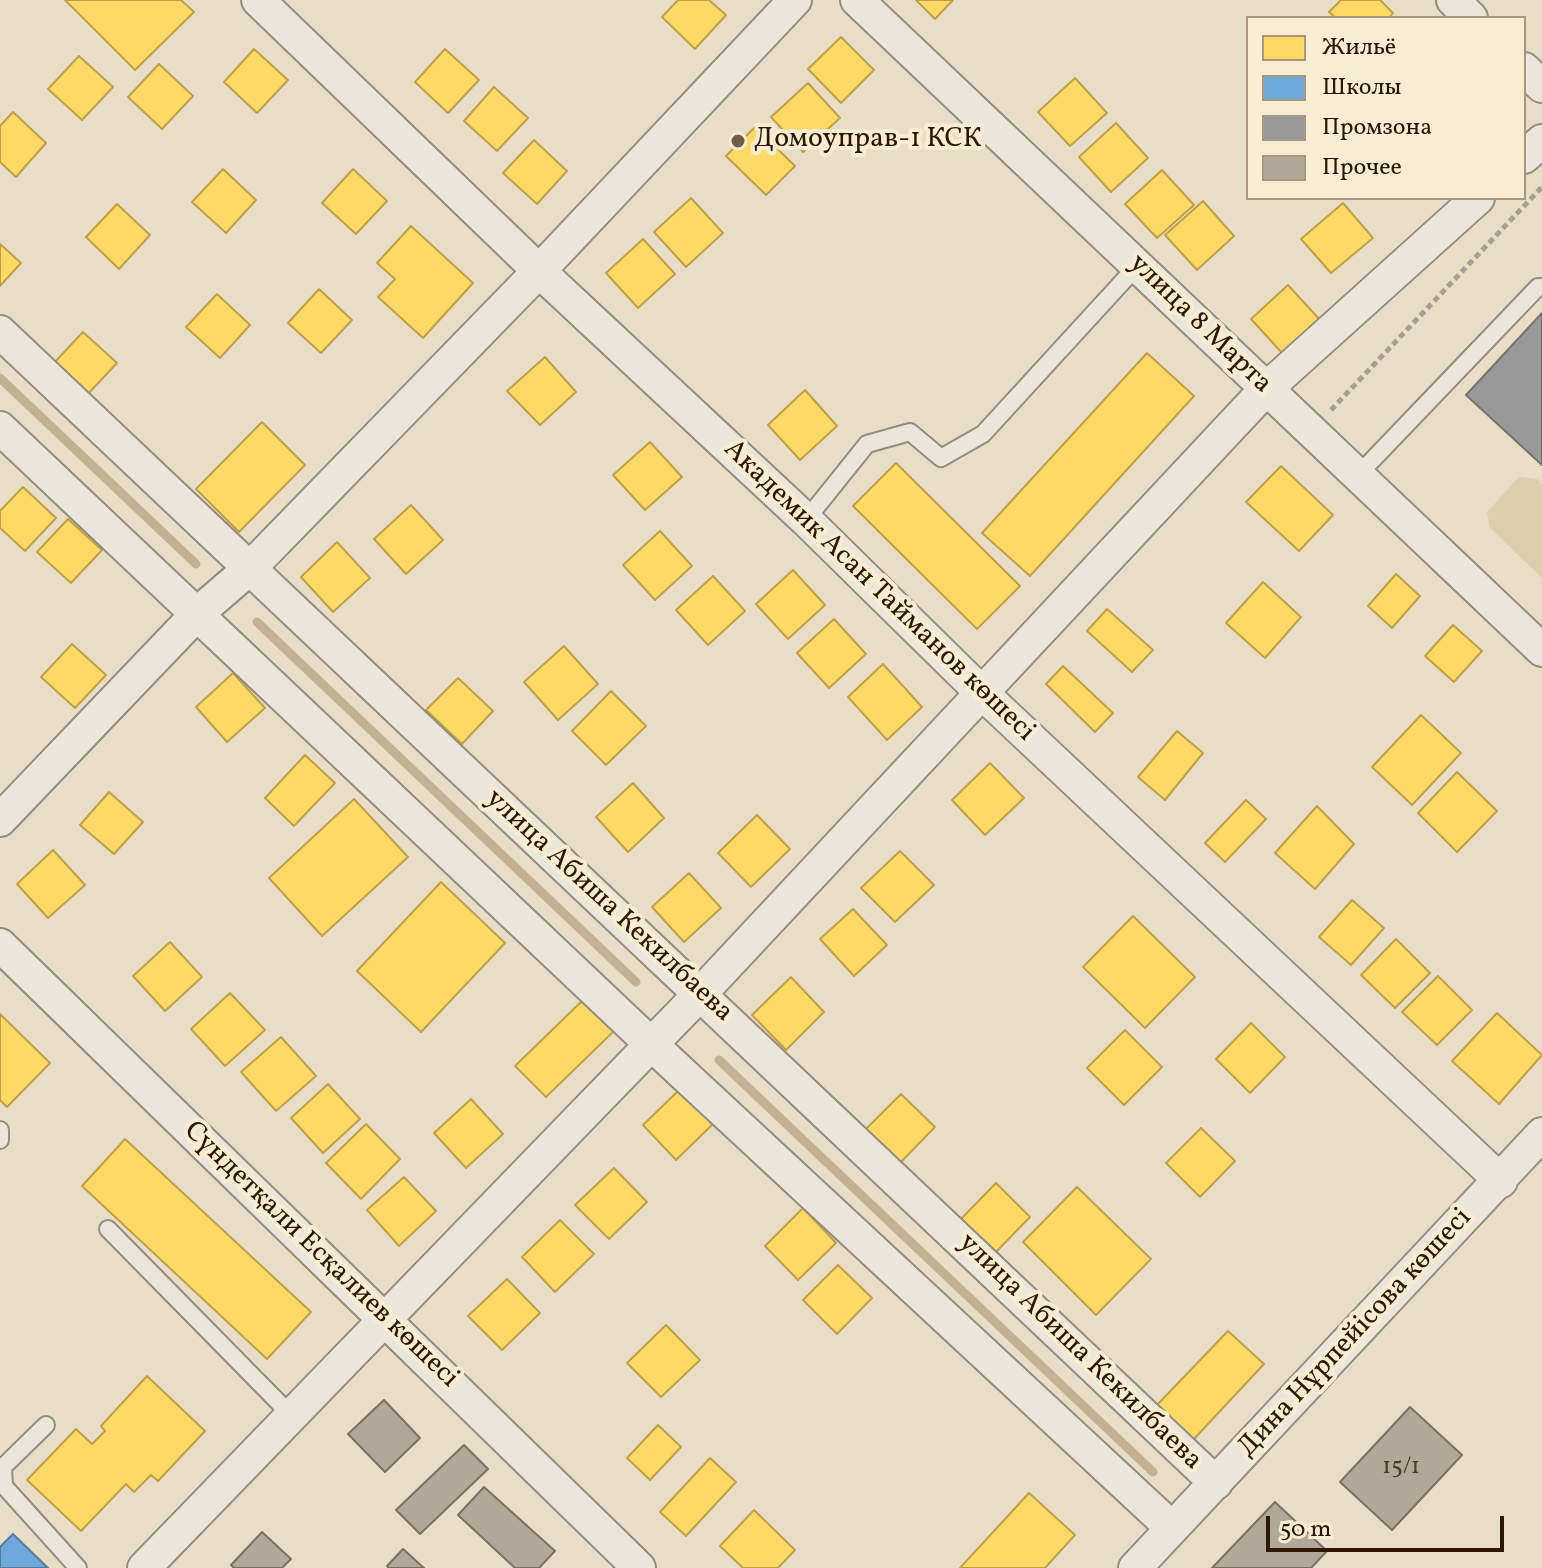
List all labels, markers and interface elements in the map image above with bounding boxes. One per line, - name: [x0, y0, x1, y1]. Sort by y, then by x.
- legend: [1246, 16, 1526, 200]
- text: Жильё: [1322, 31, 1396, 65]
- text: Школы: [1322, 71, 1402, 105]
- text: Промзона: [1322, 111, 1432, 145]
- place label: Домоуправ-1 КСК: [754, 124, 982, 158]
- marker: Домоуправ-1 КСК: [729, 132, 747, 150]
- text: Прочее: [1322, 151, 1402, 185]
- street label: улица 8 Марта: [1120, 248, 1278, 402]
- street label: Академик Асан Тайманов көшесі: [715, 434, 1041, 750]
- street label: улица Абиша Кекилбаева: [477, 783, 739, 1031]
- street label: Сүндетқали Есқалиев көшесі: [175, 1116, 465, 1396]
- street label: Дина Нұрпейісова көшесі: [1232, 1203, 1480, 1465]
- street label: улица Абиша Кекилбаева: [950, 1228, 1208, 1478]
- house number: 15/1: [1382, 1455, 1420, 1483]
- scale bar: [1270, 1500, 1508, 1550]
- text: 50 m: [1280, 1513, 1332, 1547]

